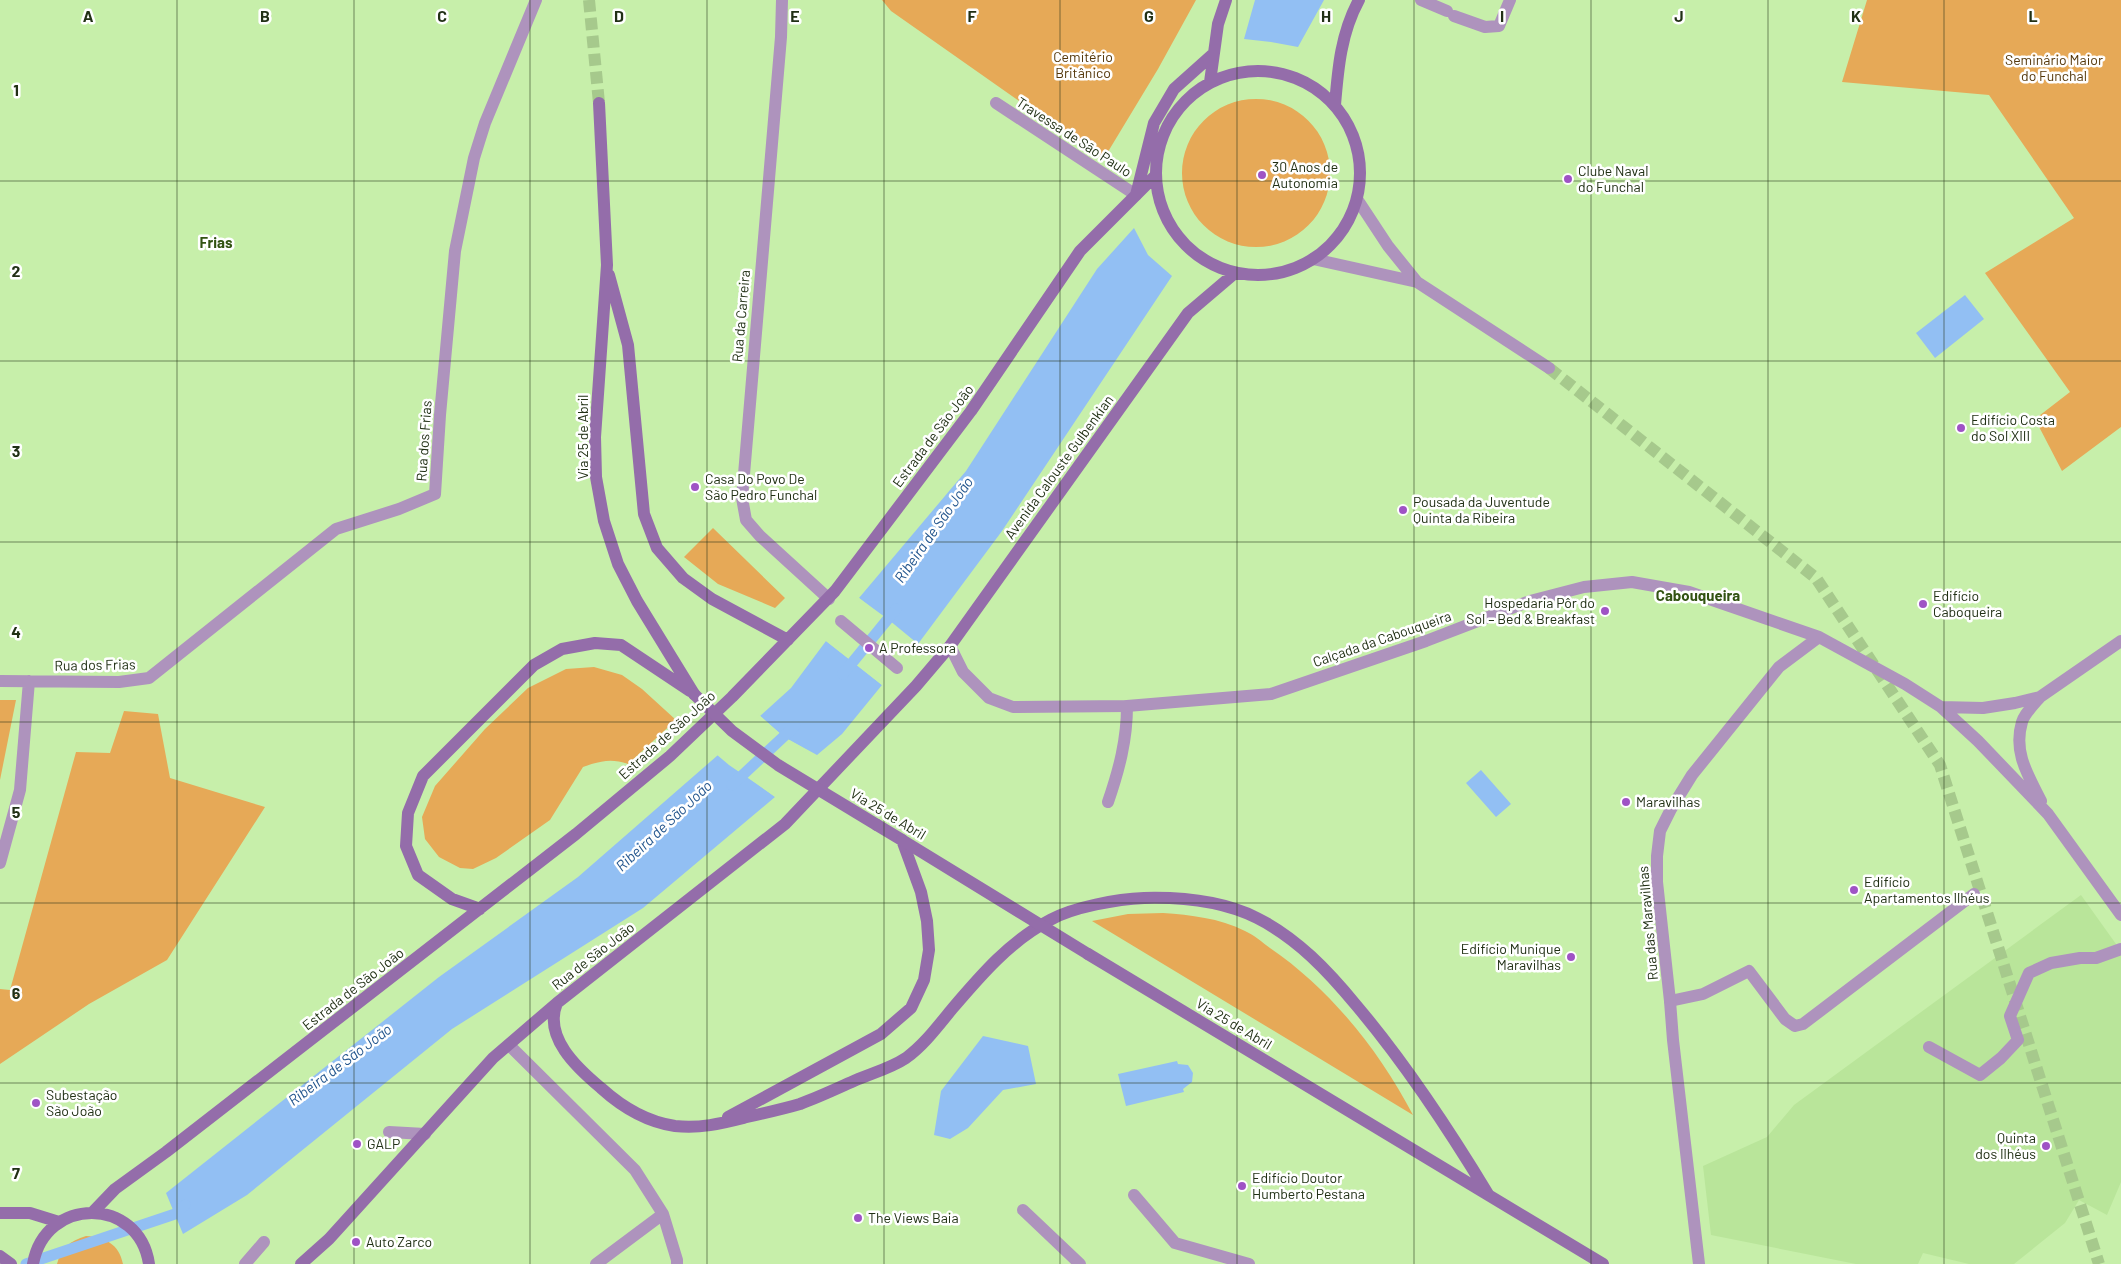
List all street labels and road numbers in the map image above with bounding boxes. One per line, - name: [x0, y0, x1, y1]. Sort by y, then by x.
- street label: Travessa de São Paulo: [1014, 93, 1135, 180]
- street label: Rua da Carreira: [728, 269, 753, 363]
- street label: Estrada de São João: [888, 381, 977, 490]
- street label: Avenida Calouste Gulbenkian: [1001, 391, 1116, 542]
- street label: Via 25 de Abril: [574, 394, 591, 480]
- street label: Rua dos Frias: [412, 400, 435, 482]
- street label: Calçada da Cabouqueira: [1310, 607, 1453, 670]
- street label: Rua dos Frias: [54, 655, 136, 674]
- street label: Estrada de São João: [615, 687, 718, 782]
- street label: Via 25 de Abril: [847, 784, 929, 843]
- street label: Rua das Maravilhas: [1634, 865, 1661, 981]
- street label: Rua de São João: [548, 918, 637, 993]
- street label: Estrada de São João: [299, 944, 407, 1033]
- street label: Via 25 de Abril: [1193, 994, 1275, 1053]

